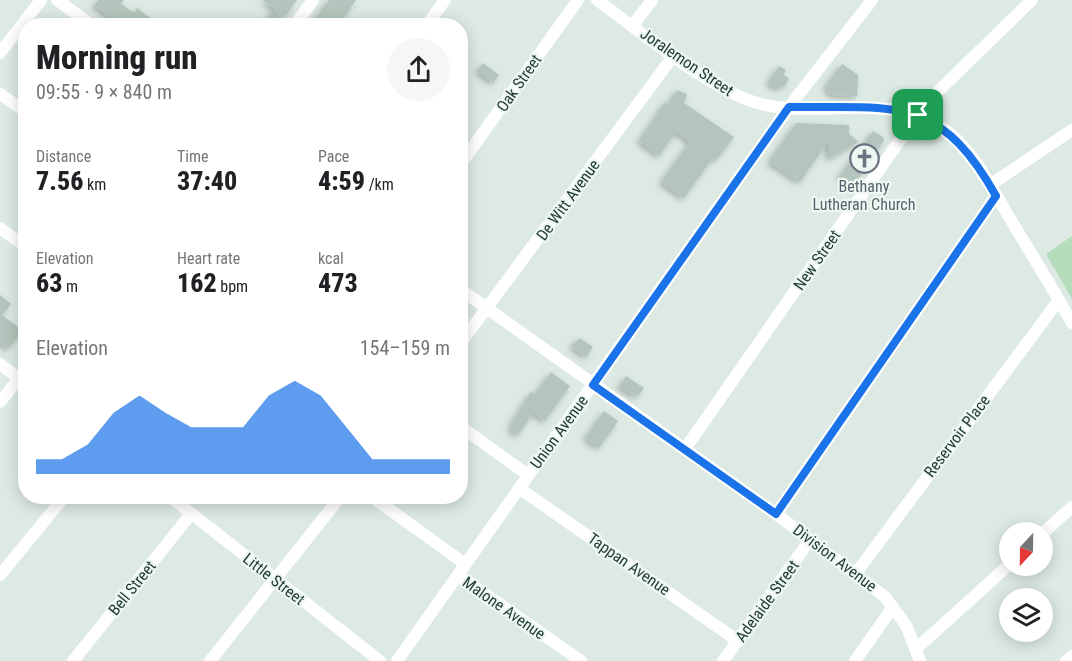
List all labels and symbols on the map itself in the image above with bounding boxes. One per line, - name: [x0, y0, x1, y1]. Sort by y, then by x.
- street label: Joralemon Street: [637, 24, 737, 100]
- street label: Oak Street: [492, 50, 546, 115]
- pin: [892, 89, 943, 140]
- church icon: Bethany Lutheran Church: [848, 142, 880, 174]
- street label: De Witt Avenue: [532, 156, 604, 244]
- place label: Bethany Lutheran Church: [813, 177, 915, 214]
- street label: New Street: [789, 226, 845, 294]
- street label: Reservoir Place: [920, 391, 994, 481]
- street label: Union Avenue: [526, 392, 592, 472]
- street label: Division Avenue: [789, 520, 881, 596]
- north arrow: [999, 522, 1053, 576]
- street label: Tappan Avenue: [584, 529, 674, 599]
- street label: Little Street: [239, 549, 309, 609]
- street label: Adelaide Street: [731, 556, 803, 646]
- street label: Bell Street: [104, 557, 160, 619]
- street label: Malone Avenue: [459, 573, 549, 643]

